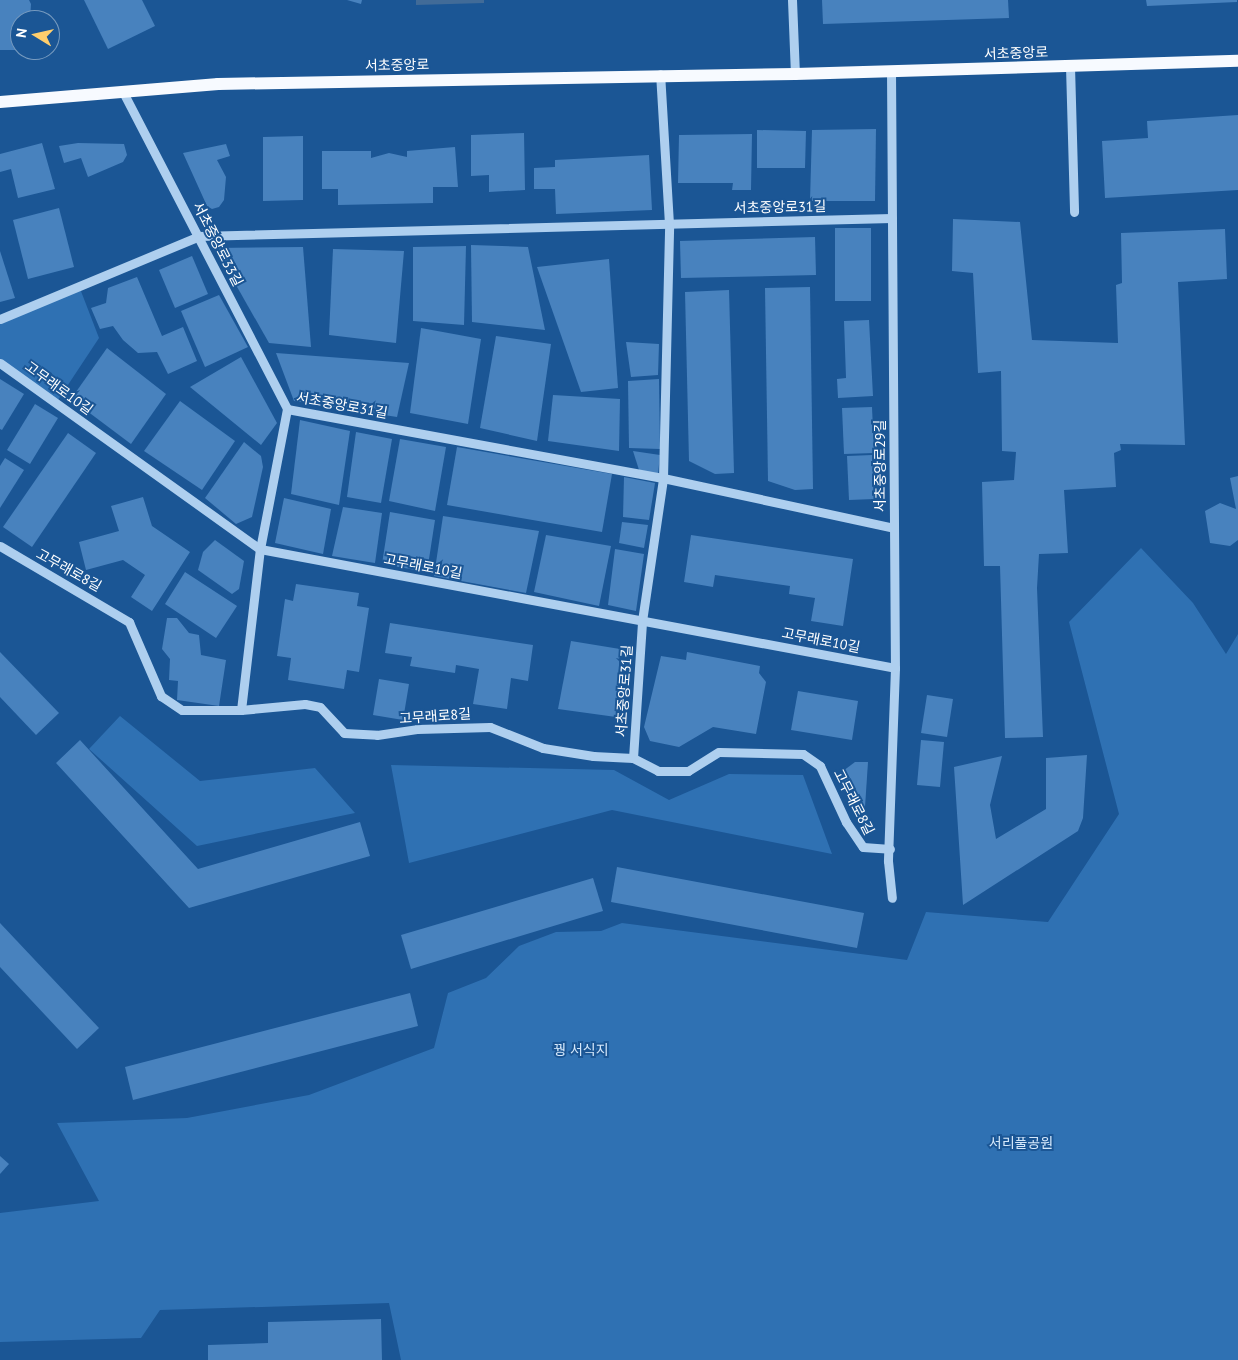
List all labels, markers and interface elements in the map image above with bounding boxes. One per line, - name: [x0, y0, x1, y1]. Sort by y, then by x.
- north arrow: [10, 10, 60, 60]
- text: N: [12, 27, 31, 39]
- street label: 서초중앙로: [984, 43, 1048, 63]
- street label: 서초중앙로: [365, 56, 429, 74]
- street label: 서초중앙로31길: [734, 198, 826, 216]
- street label: 서초중앙로33길: [190, 199, 246, 289]
- street label: 고무래로10길: [22, 358, 96, 418]
- street label: 서초중앙로31길: [295, 389, 389, 421]
- street label: 서초중앙로29길: [872, 420, 888, 512]
- street label: 고무래로8길: [33, 545, 105, 595]
- street label: 고무래로10길: [382, 550, 464, 582]
- street label: 고무래로10길: [780, 624, 862, 656]
- street label: 서초중앙로31길: [612, 644, 636, 738]
- street label: 고무래로8길: [398, 705, 472, 727]
- street label: 고무래로8길: [830, 766, 878, 838]
- park label: 꿩 서식지: [553, 1042, 609, 1058]
- park label: 서리풀공원: [989, 1135, 1053, 1151]

